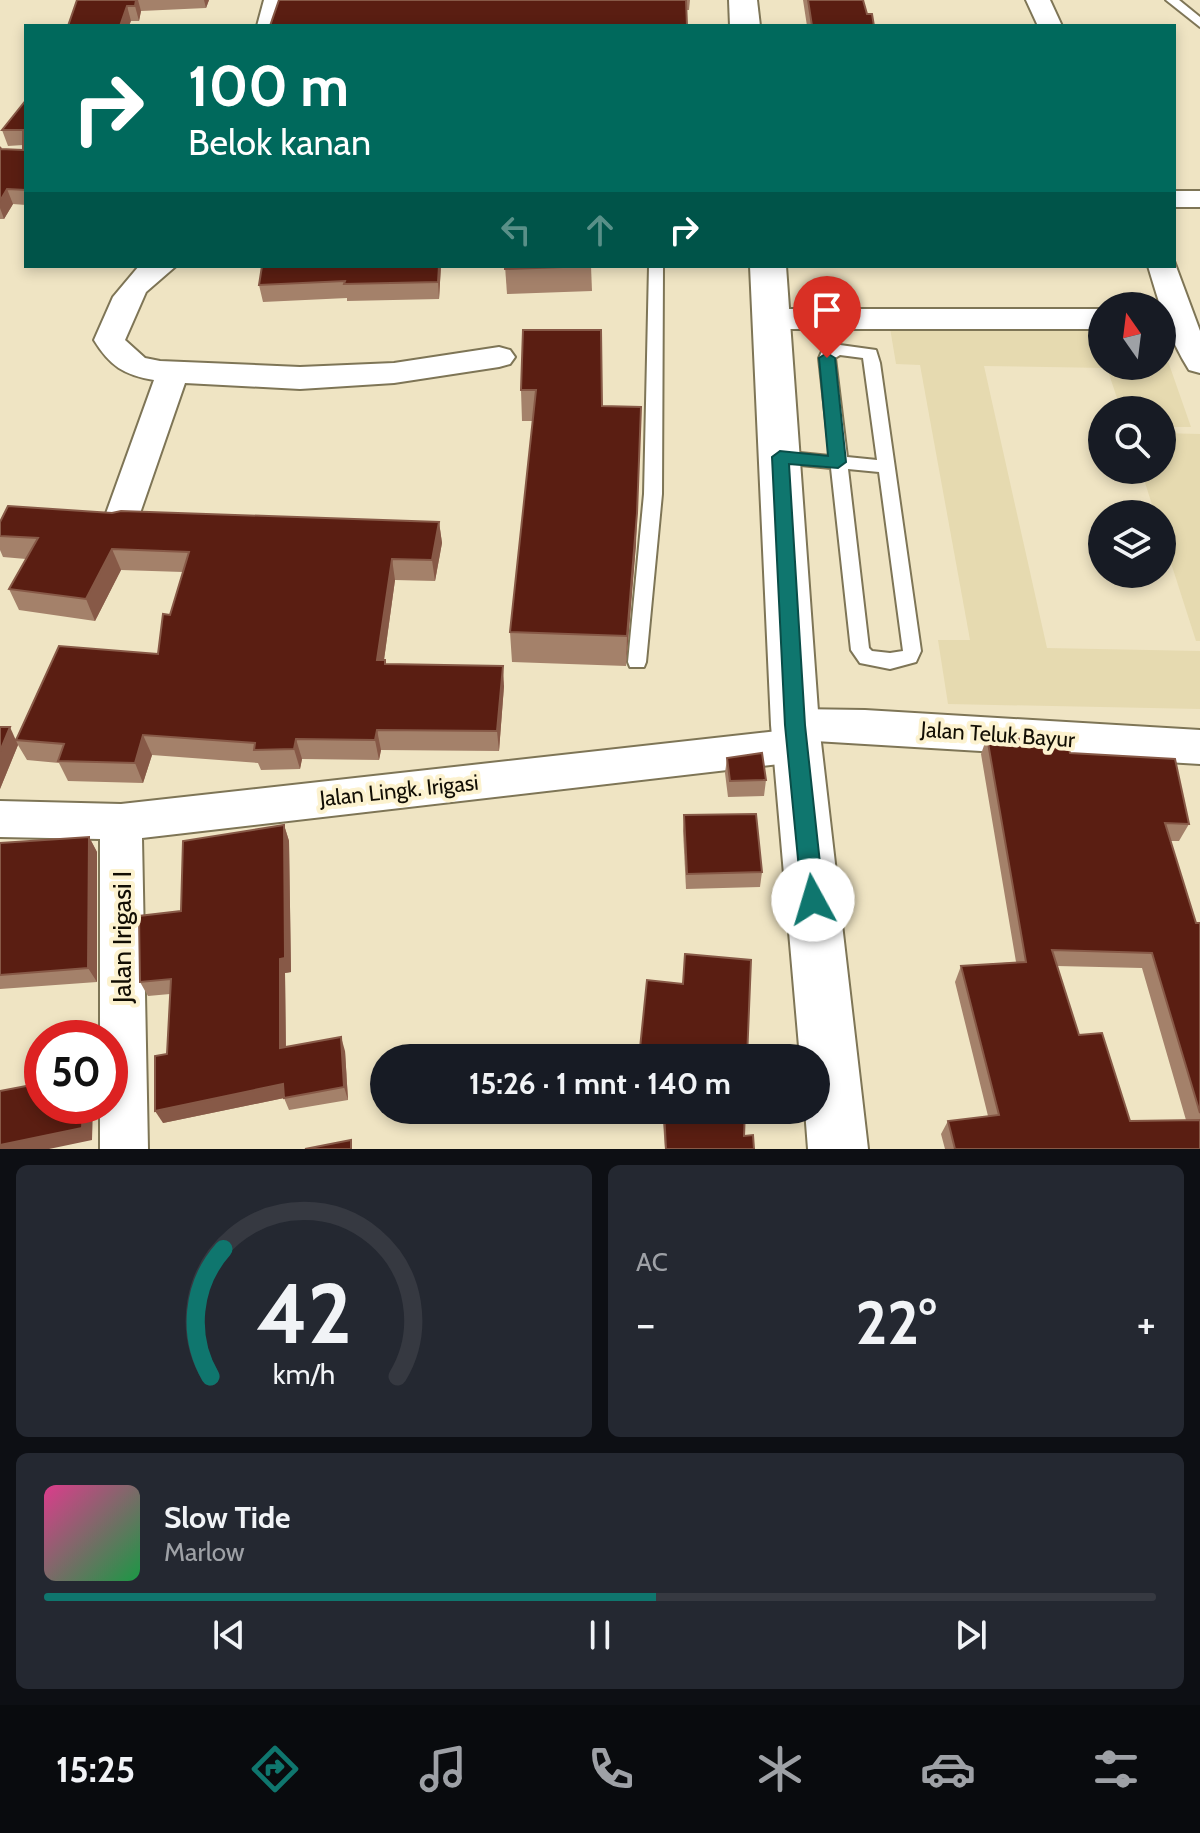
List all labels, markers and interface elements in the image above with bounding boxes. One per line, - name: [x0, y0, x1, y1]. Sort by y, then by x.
- text: 100 m: [188, 52, 349, 120]
- icon: right: [56, 56, 160, 160]
- text: Belok kanan: [188, 120, 371, 164]
- icon: left: [494, 208, 538, 252]
- icon: ahead: [578, 208, 622, 252]
- icon: right: [662, 208, 706, 252]
- pin: [793, 276, 861, 358]
- icon: arrive: [805, 288, 849, 332]
- north arrow: [1088, 292, 1176, 380]
- map controls: [1088, 292, 1176, 588]
- button: search: [1088, 396, 1176, 484]
- button: layers: [1088, 500, 1176, 588]
- street label: Jalan Teluk Bayur: [919, 716, 1076, 753]
- street label: Jalan Lingk. Irigasi: [317, 769, 480, 812]
- position arrow: [771, 858, 855, 942]
- street label: Jalan Irigasi I: [106, 871, 138, 1004]
- speed limit sign: 50: [24, 1020, 128, 1124]
- text: 15:26 · 1 mnt · 140 m: [469, 1065, 731, 1102]
- text: AC: [636, 1246, 668, 1278]
- text: 42: [256, 1263, 352, 1364]
- text: 22°: [856, 1286, 936, 1359]
- text: −: [636, 1297, 655, 1350]
- text: +: [1137, 1297, 1156, 1350]
- text: km/h: [273, 1356, 335, 1391]
- text: Slow Tide: [164, 1499, 291, 1536]
- text: Marlow: [164, 1536, 245, 1568]
- icon: previous: [207, 1613, 251, 1657]
- icon: pause: [578, 1613, 622, 1657]
- icon: next: [949, 1613, 993, 1657]
- icon: directions: [247, 1741, 303, 1797]
- icon: music: [415, 1741, 471, 1797]
- icon: phone: [583, 1741, 639, 1797]
- icon: climate: [752, 1741, 808, 1797]
- icon: car: [920, 1741, 976, 1797]
- icon: filters: [1088, 1741, 1144, 1797]
- text: 15:25: [56, 1747, 135, 1791]

